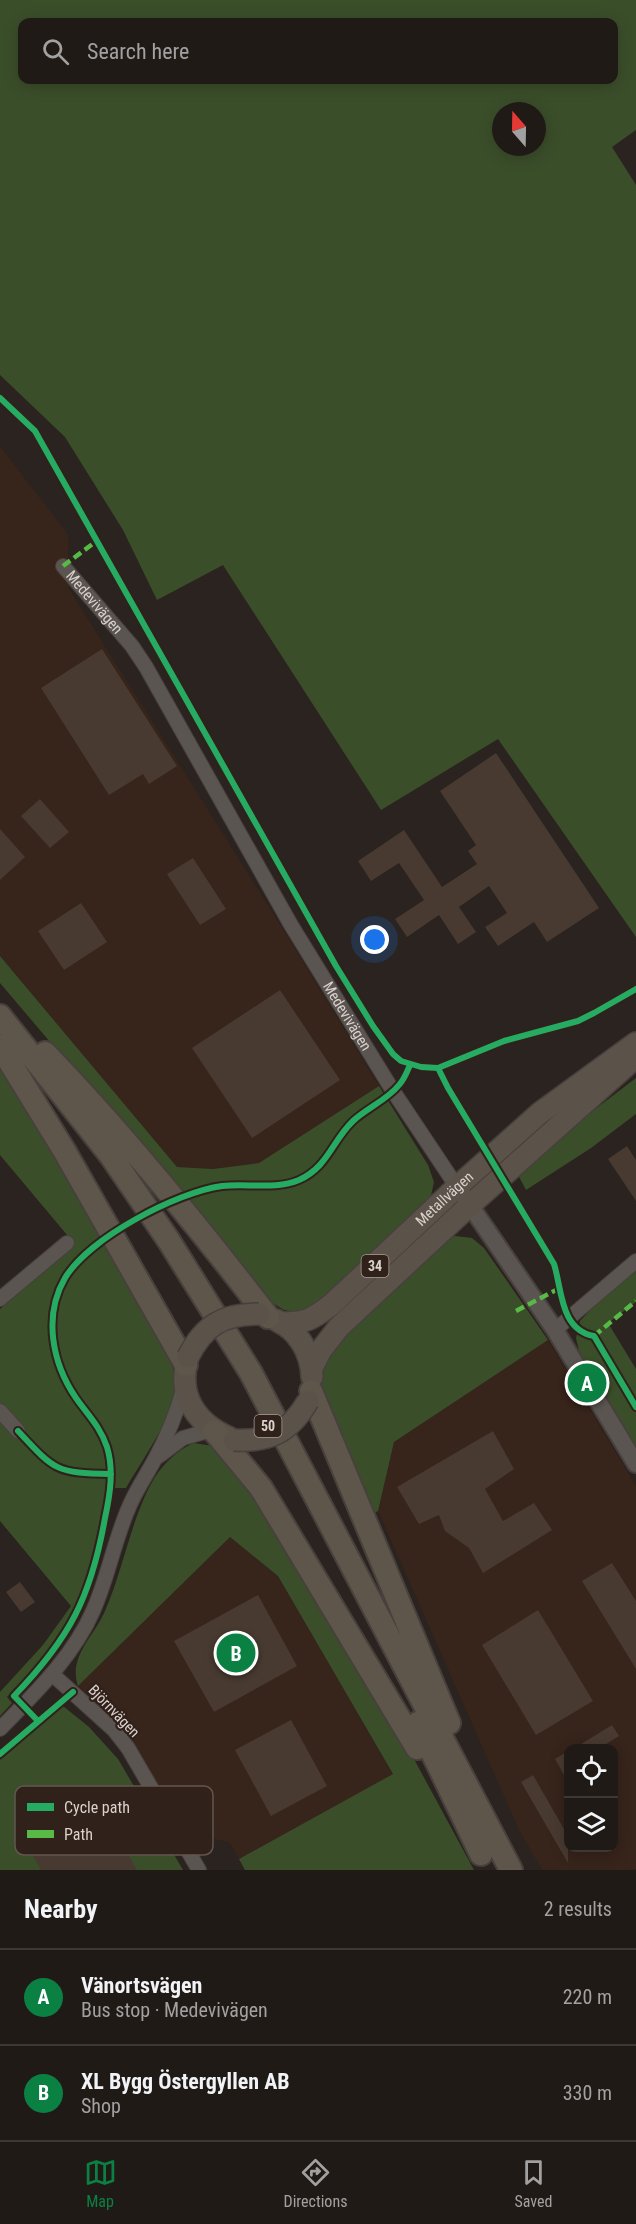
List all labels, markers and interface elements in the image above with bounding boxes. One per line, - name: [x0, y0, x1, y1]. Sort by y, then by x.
- search box: [18, 18, 618, 84]
- icon: search: [39, 35, 72, 68]
- text: Search here: [87, 39, 189, 64]
- north arrow: [492, 102, 546, 156]
- street label: Medevivägen: [62, 567, 127, 638]
- your location: [360, 925, 389, 954]
- street label: Medevivägen: [319, 978, 375, 1054]
- street label: Metallvägen: [412, 1168, 477, 1230]
- road number: 34: [362, 1255, 388, 1277]
- pin: A: [568, 1360, 606, 1406]
- road number: 50: [254, 1415, 282, 1437]
- pin: B: [216, 1630, 256, 1676]
- street label: Björnvägen: [85, 1681, 143, 1741]
- map controls: [564, 1744, 618, 1852]
- button: locate: [564, 1744, 618, 1798]
- legend: [15, 1786, 213, 1855]
- text: Cycle path: [64, 1798, 130, 1817]
- button: layers: [564, 1798, 618, 1852]
- text: Path: [64, 1825, 93, 1844]
- text: Nearby: [24, 1894, 98, 1924]
- text: 2 results: [544, 1897, 612, 1921]
- text: Vänortsvägen: [81, 1973, 202, 1998]
- text: A: [38, 1985, 49, 2009]
- text: 220 m: [563, 1985, 612, 2009]
- text: Bus stop · Medevivägen: [81, 1998, 268, 2022]
- text: XL Bygg Östergyllen AB: [81, 2069, 290, 2094]
- text: B: [38, 2081, 49, 2105]
- text: 330 m: [563, 2081, 612, 2105]
- text: Shop: [81, 2094, 121, 2118]
- tab: Map: [84, 2156, 117, 2211]
- tab: Directions: [284, 2156, 347, 2211]
- tab: Saved: [514, 2156, 552, 2211]

